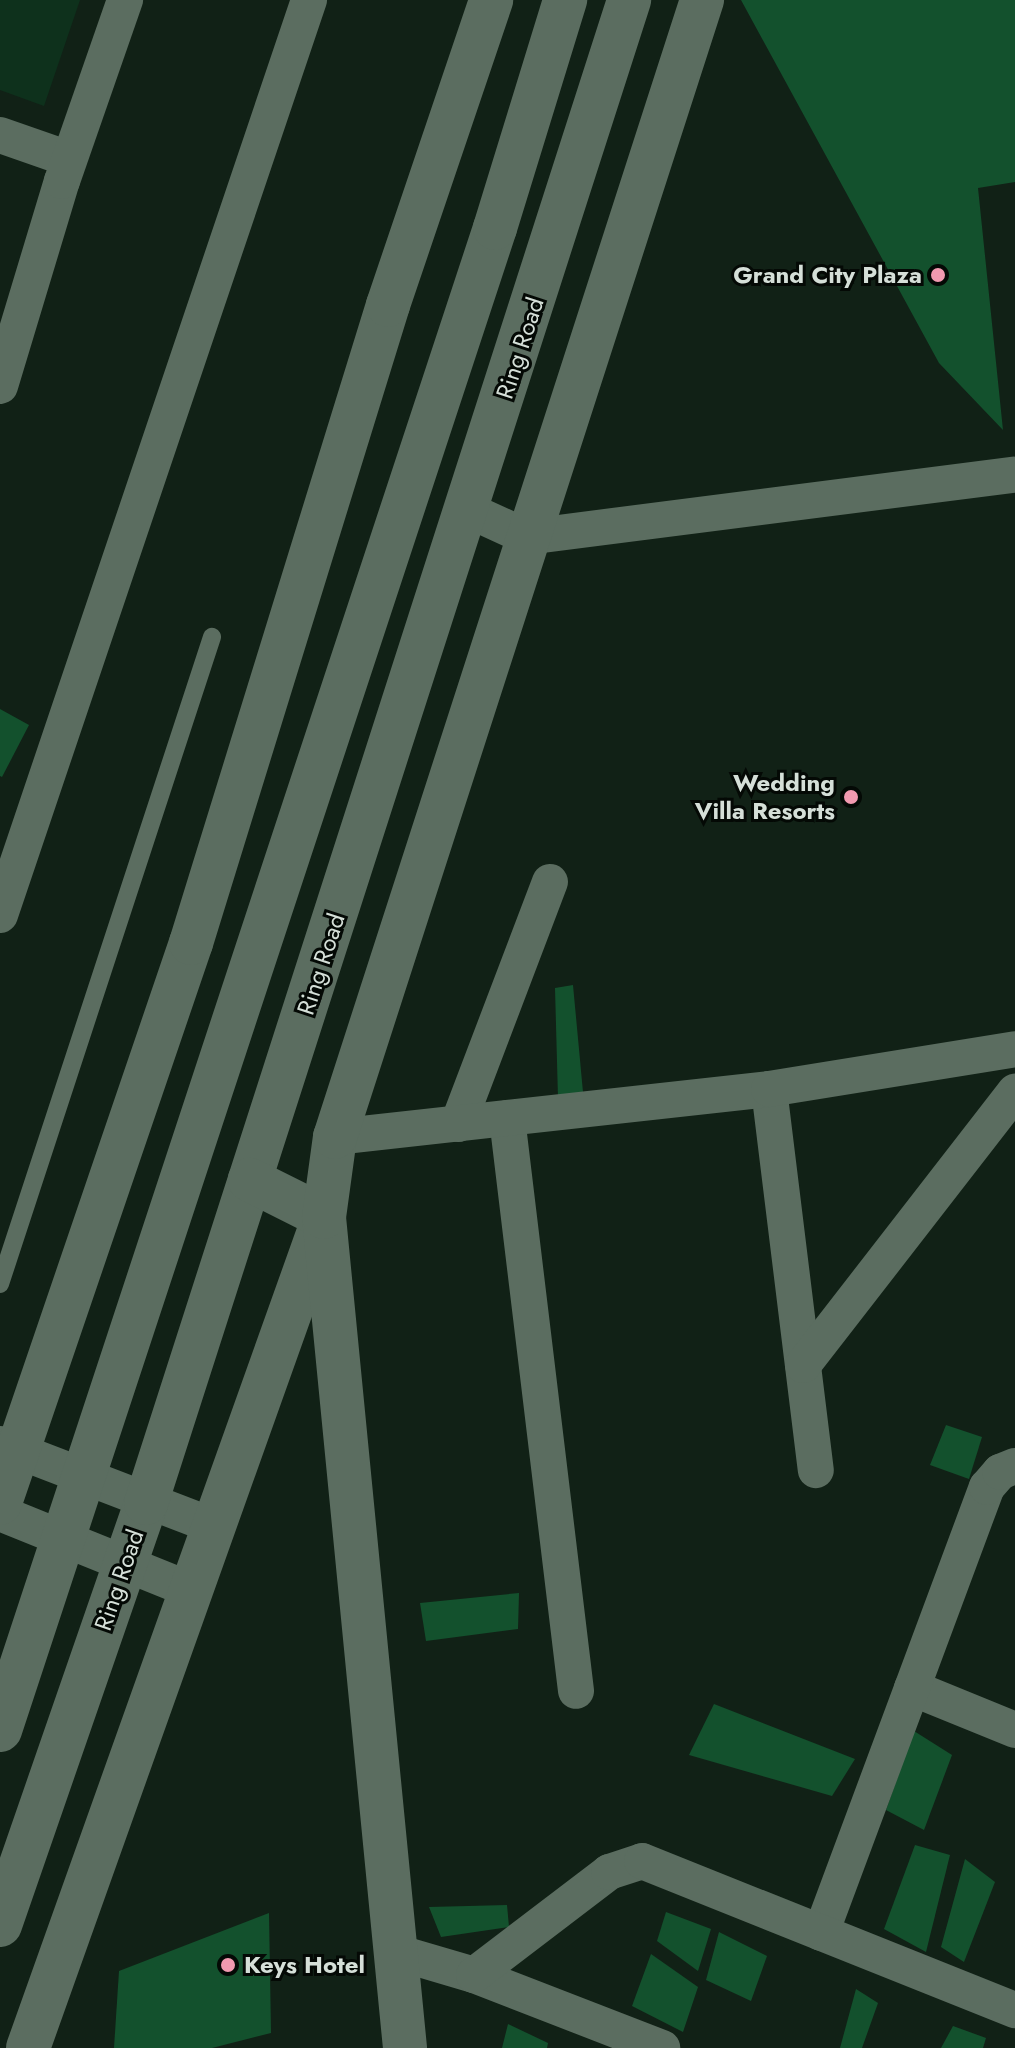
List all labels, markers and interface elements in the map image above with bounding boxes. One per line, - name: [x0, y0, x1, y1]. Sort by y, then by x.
- place label: Grand City Plaza: [733, 261, 922, 289]
- marker: Grand City Plaza: [929, 266, 947, 284]
- street label: Ring Road: [490, 294, 550, 402]
- place label: Wedding Villa Resorts: [695, 769, 835, 825]
- marker: Wedding Villa Resorts: [842, 788, 860, 806]
- street label: Ring Road: [291, 910, 351, 1018]
- street label: Ring Road: [88, 1526, 150, 1634]
- place label: Keys Hotel: [244, 1951, 365, 1979]
- marker: Keys Hotel: [219, 1956, 237, 1974]

